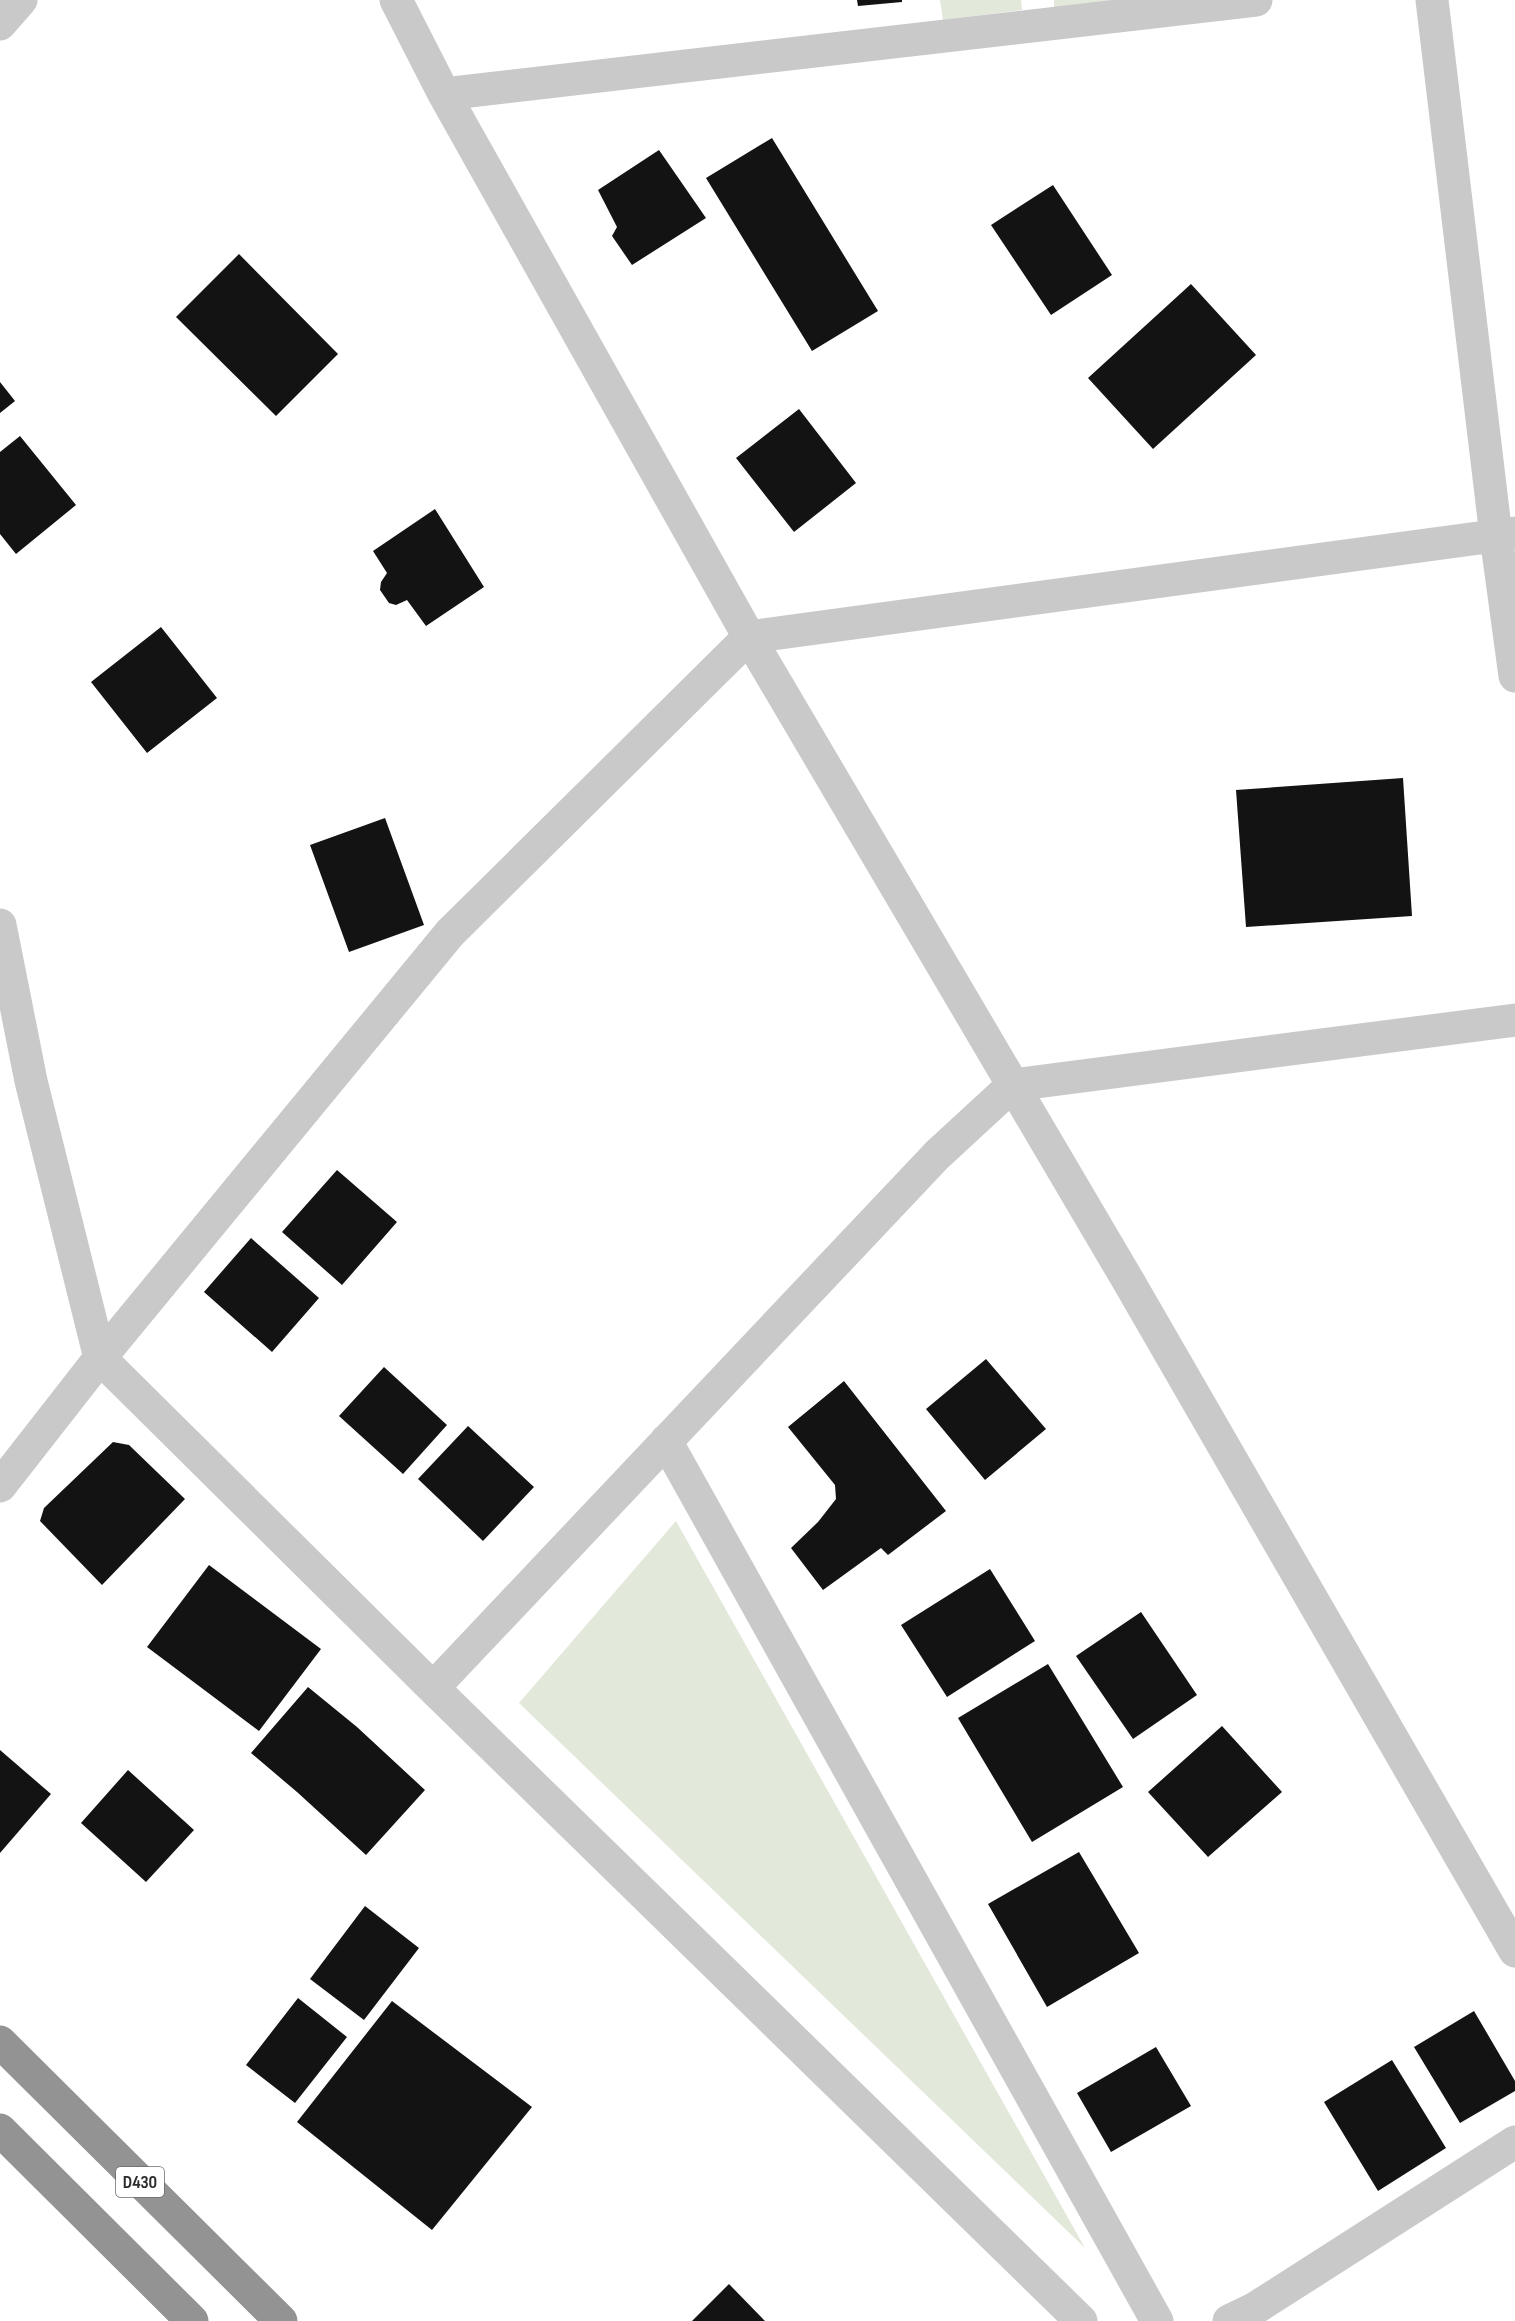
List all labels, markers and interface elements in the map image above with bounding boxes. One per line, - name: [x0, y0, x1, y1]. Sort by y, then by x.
- road number: D430: [116, 2167, 164, 2197]

